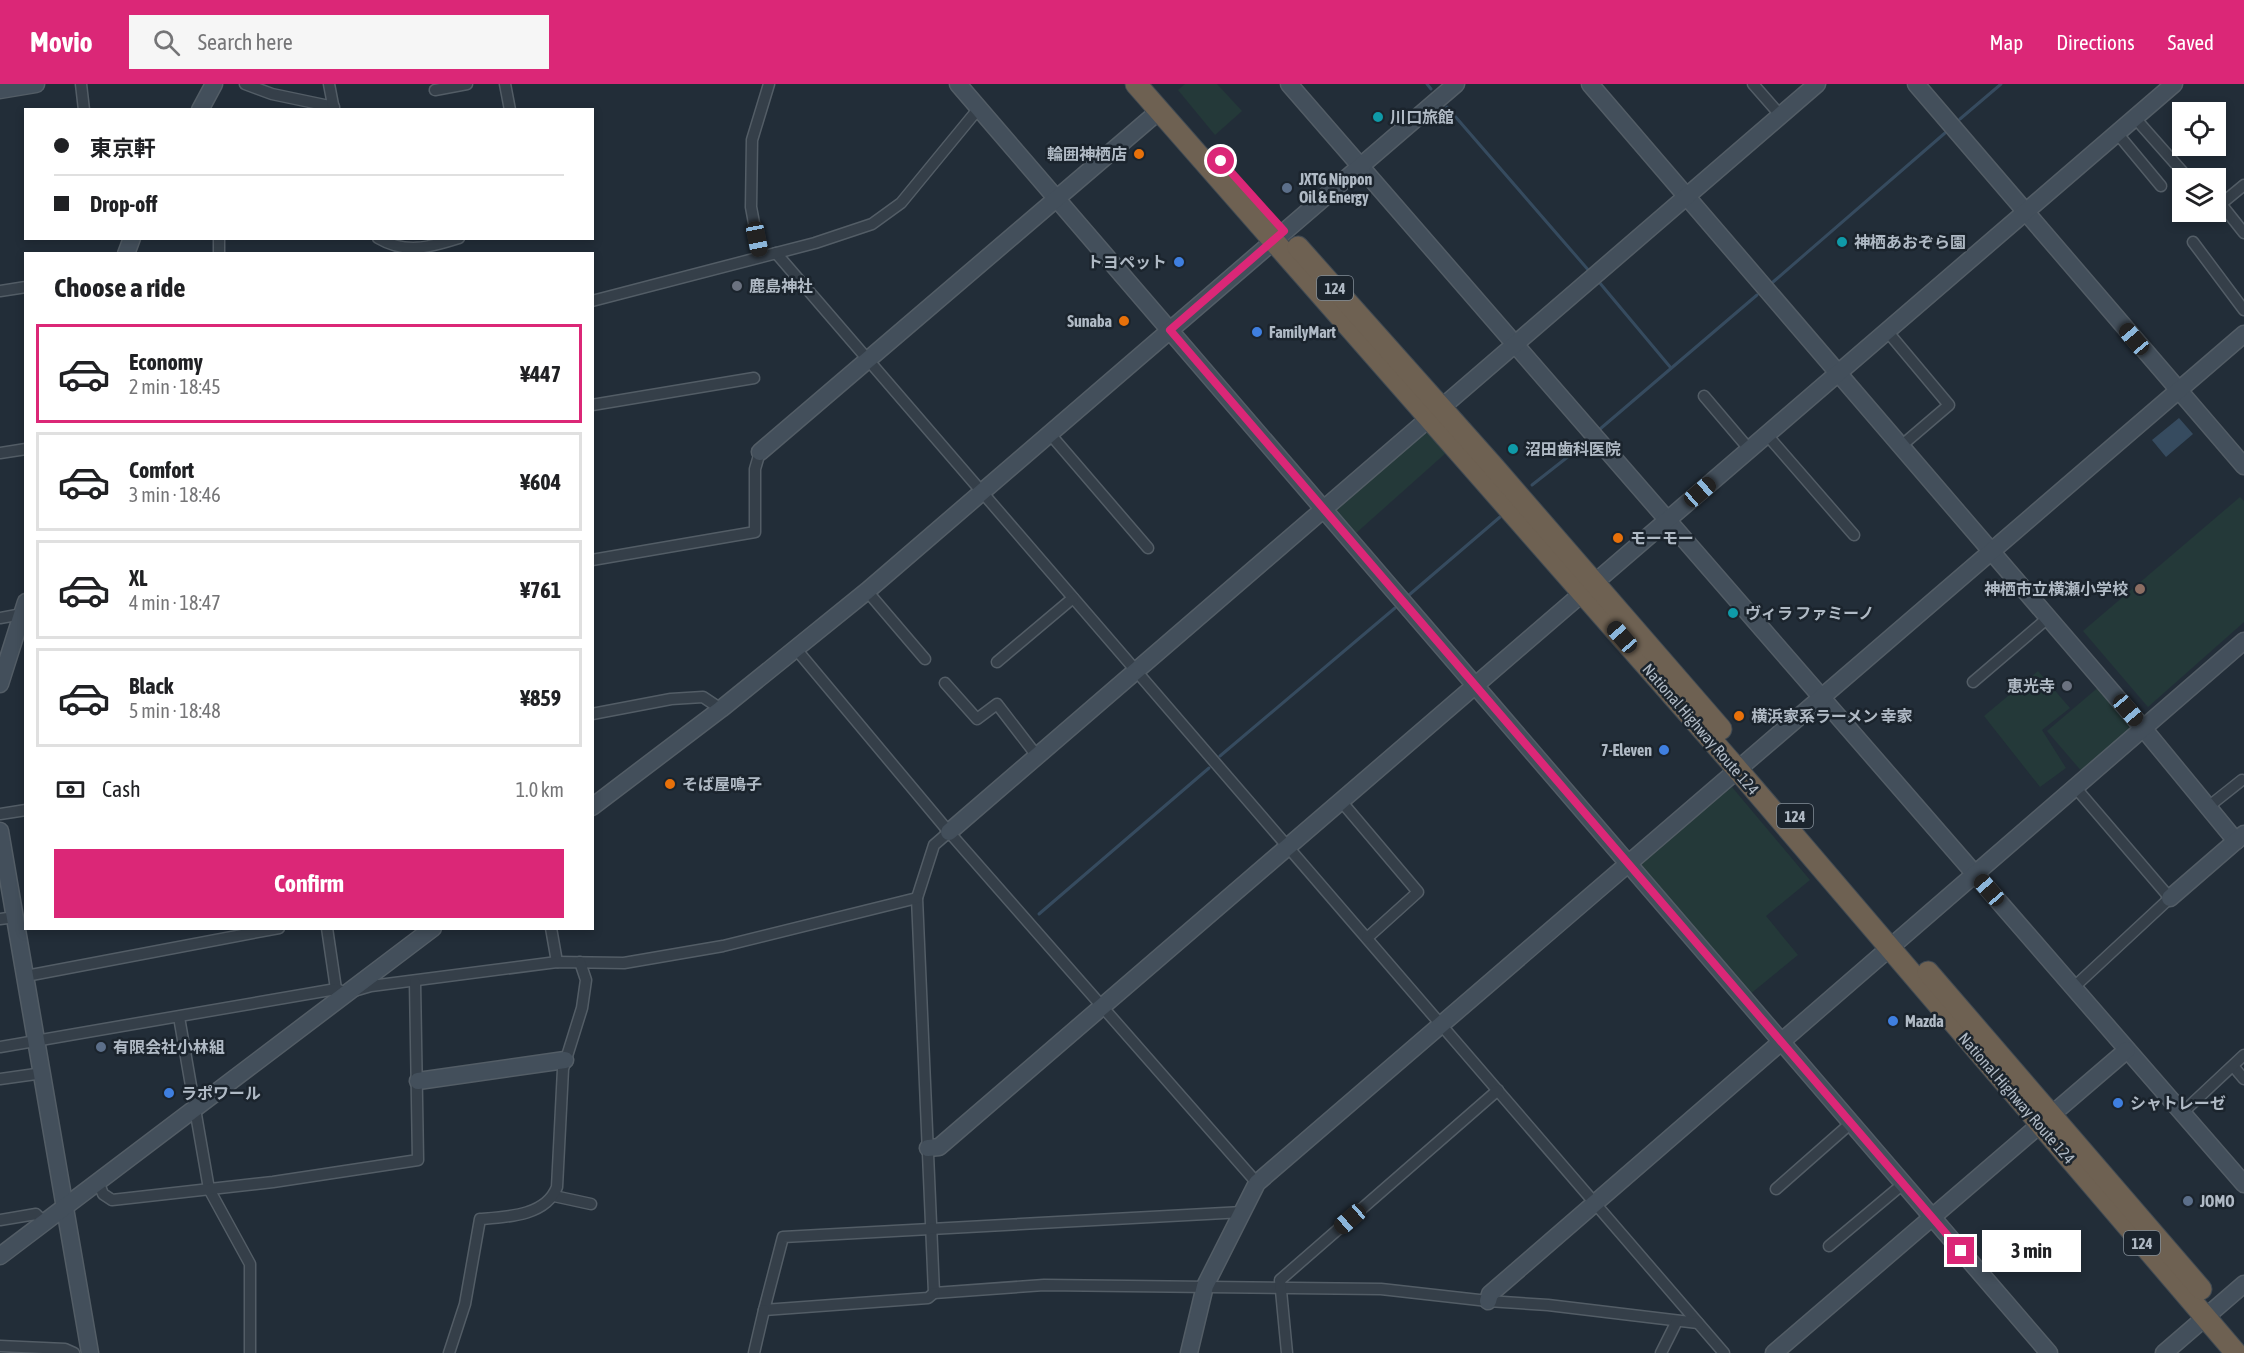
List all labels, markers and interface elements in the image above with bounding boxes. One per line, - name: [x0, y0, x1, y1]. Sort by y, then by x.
- search box: [129, 15, 549, 69]
- text: Movio: [30, 26, 93, 58]
- icon: search: [150, 26, 183, 59]
- text: Search here: [198, 29, 293, 55]
- text: Map: [1989, 30, 2023, 54]
- text: Directions: [2056, 30, 2135, 54]
- text: Saved: [2168, 30, 2214, 54]
- map controls: [2172, 102, 2226, 222]
- button: locate: [2172, 102, 2226, 156]
- place label: 川口旅館: [1390, 108, 1454, 126]
- marker: 川口旅館: [1371, 110, 1385, 124]
- text: 東京軒: [90, 135, 156, 161]
- place label: 輪囲神栖店: [1047, 145, 1127, 163]
- marker: 輪囲神栖店: [1132, 147, 1146, 161]
- route start: [1207, 147, 1234, 174]
- button: layers: [2172, 168, 2226, 222]
- place label: JXTG Nippon Oil & Energy: [1298, 170, 1373, 206]
- marker: JXTG Nippon Oil & Energy: [1280, 181, 1294, 195]
- text: Drop-off: [90, 191, 157, 217]
- car: [745, 220, 769, 258]
- place label: 神栖あおぞら園: [1854, 233, 1966, 251]
- marker: 神栖あおぞら園: [1835, 235, 1849, 249]
- place label: トヨペット: [1087, 253, 1167, 271]
- marker: トヨペット: [1172, 255, 1186, 269]
- text: Choose a ride: [54, 272, 186, 303]
- road number: 124: [1317, 276, 1353, 300]
- place label: 鹿島神社: [749, 277, 813, 295]
- marker: 鹿島神社: [730, 279, 744, 293]
- place label: Sunaba: [1067, 312, 1112, 330]
- marker: Sunaba: [1117, 314, 1131, 328]
- car: [2116, 319, 2152, 359]
- place label: FamilyMart: [1269, 323, 1336, 341]
- marker: FamilyMart: [1250, 325, 1264, 339]
- icon: car: [57, 347, 111, 401]
- text: Economy: [129, 349, 203, 375]
- text: ¥447: [520, 361, 561, 387]
- text: 2 min · 18:45: [129, 375, 221, 398]
- place label: 沼田歯科医院: [1525, 440, 1621, 458]
- marker: 沼田歯科医院: [1506, 442, 1520, 456]
- icon: car: [57, 455, 111, 509]
- text: Comfort: [129, 457, 194, 483]
- text: ¥604: [520, 469, 561, 495]
- car: [1681, 473, 1719, 511]
- text: 3 min · 18:46: [129, 483, 221, 506]
- place label: モーモー: [1630, 529, 1694, 547]
- marker: モーモー: [1611, 531, 1625, 545]
- icon: car: [57, 563, 111, 617]
- text: XL: [129, 565, 147, 591]
- text: ¥761: [520, 577, 561, 603]
- place label: 神栖市立横瀬小学校: [1984, 580, 2128, 598]
- marker: 神栖市立横瀬小学校: [2133, 582, 2147, 596]
- text: 4 min · 18:47: [129, 591, 221, 614]
- place label: ヴィラ ファミーノ: [1745, 604, 1874, 622]
- marker: ヴィラ ファミーノ: [1726, 606, 1740, 620]
- car: [1603, 618, 1641, 656]
- street label: National Highway Route 124: [1639, 660, 1763, 799]
- icon: car: [57, 671, 111, 725]
- text: Black: [129, 673, 173, 699]
- place label: 恵光寺: [2007, 677, 2055, 695]
- marker: 恵光寺: [2060, 679, 2074, 693]
- text: ¥859: [520, 685, 561, 711]
- car: [2110, 690, 2146, 730]
- text: 5 min · 18:48: [129, 699, 221, 722]
- place label: 横浜家系ラーメン 幸家: [1751, 707, 1913, 725]
- marker: 横浜家系ラーメン 幸家: [1732, 709, 1746, 723]
- place label: 7-Eleven: [1601, 741, 1652, 759]
- marker: 7-Eleven: [1657, 743, 1671, 757]
- icon: cash: [54, 773, 87, 806]
- place label: そば屋鳴子: [682, 775, 762, 793]
- text: Cash: [102, 776, 141, 802]
- marker: そば屋鳴子: [663, 777, 677, 791]
- text: 1.0 km: [516, 778, 564, 801]
- road number: 124: [1777, 804, 1813, 828]
- button: Confirm: [54, 849, 564, 918]
- car: [1970, 871, 2008, 909]
- place label: Mazda: [1905, 1012, 1944, 1030]
- marker: Mazda: [1886, 1014, 1900, 1028]
- street label: National Highway Route 124: [1955, 1029, 2079, 1168]
- place label: 有限会社小林組: [113, 1038, 225, 1056]
- marker: 有限会社小林組: [94, 1040, 108, 1054]
- place label: ラポワール: [181, 1084, 261, 1102]
- marker: ラポワール: [162, 1086, 176, 1100]
- place label: シャトレーゼ: [2130, 1094, 2226, 1112]
- marker: シャトレーゼ: [2111, 1096, 2125, 1110]
- place label: JOMO: [2199, 1192, 2235, 1210]
- marker: JOMO: [2181, 1194, 2195, 1208]
- car: [1331, 1200, 1369, 1238]
- callout: 3 min: [1982, 1230, 2081, 1272]
- road number: 124: [2124, 1231, 2160, 1255]
- route end: [1947, 1237, 1974, 1264]
- text: 3 min: [2011, 1239, 2052, 1262]

